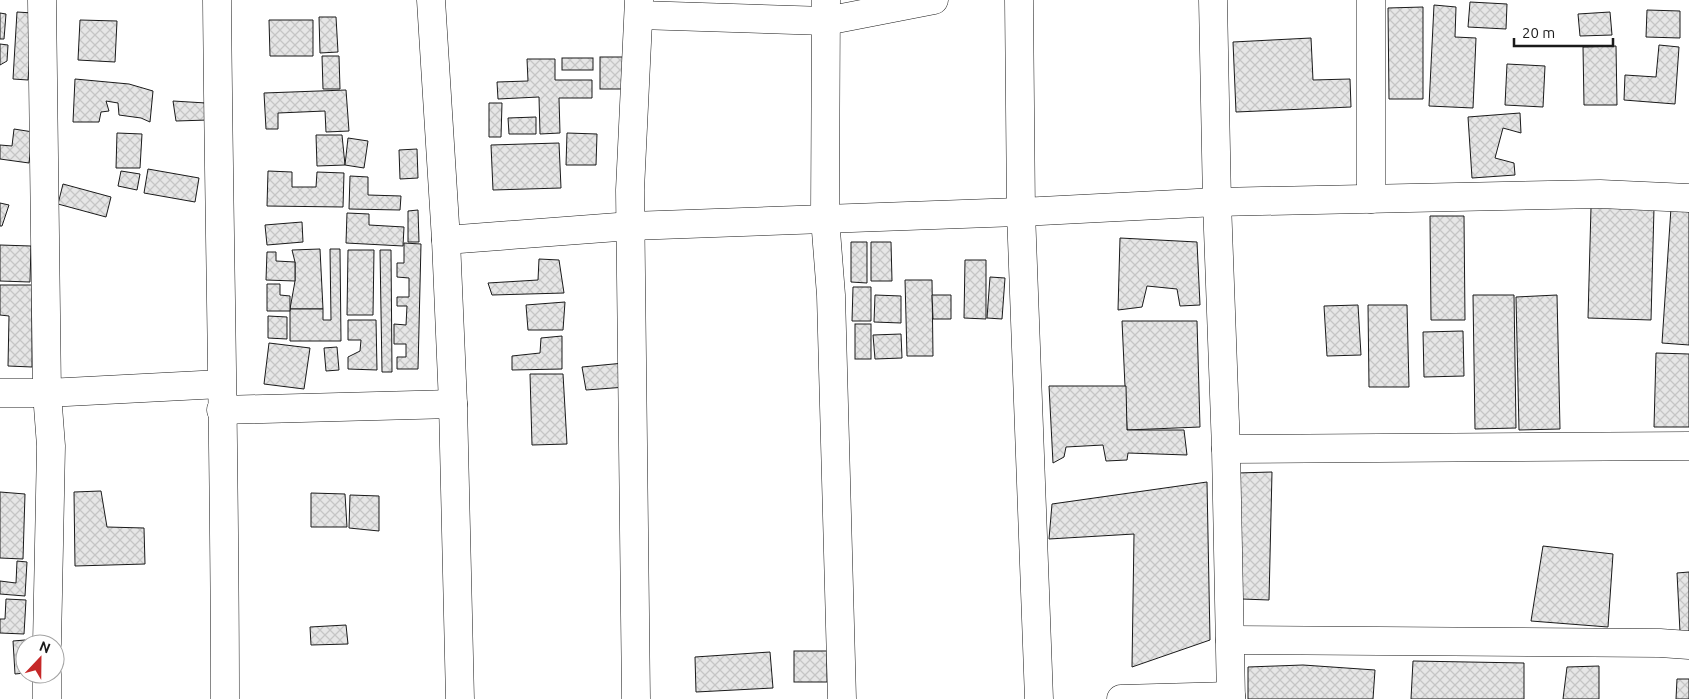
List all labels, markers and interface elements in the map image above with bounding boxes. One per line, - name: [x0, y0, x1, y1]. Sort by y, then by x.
- scale bar: [1514, 15, 1613, 47]
- text: 20 m: [1522, 24, 1555, 41]
- north arrow: [15, 634, 65, 684]
- text: N: [37, 638, 53, 656]

